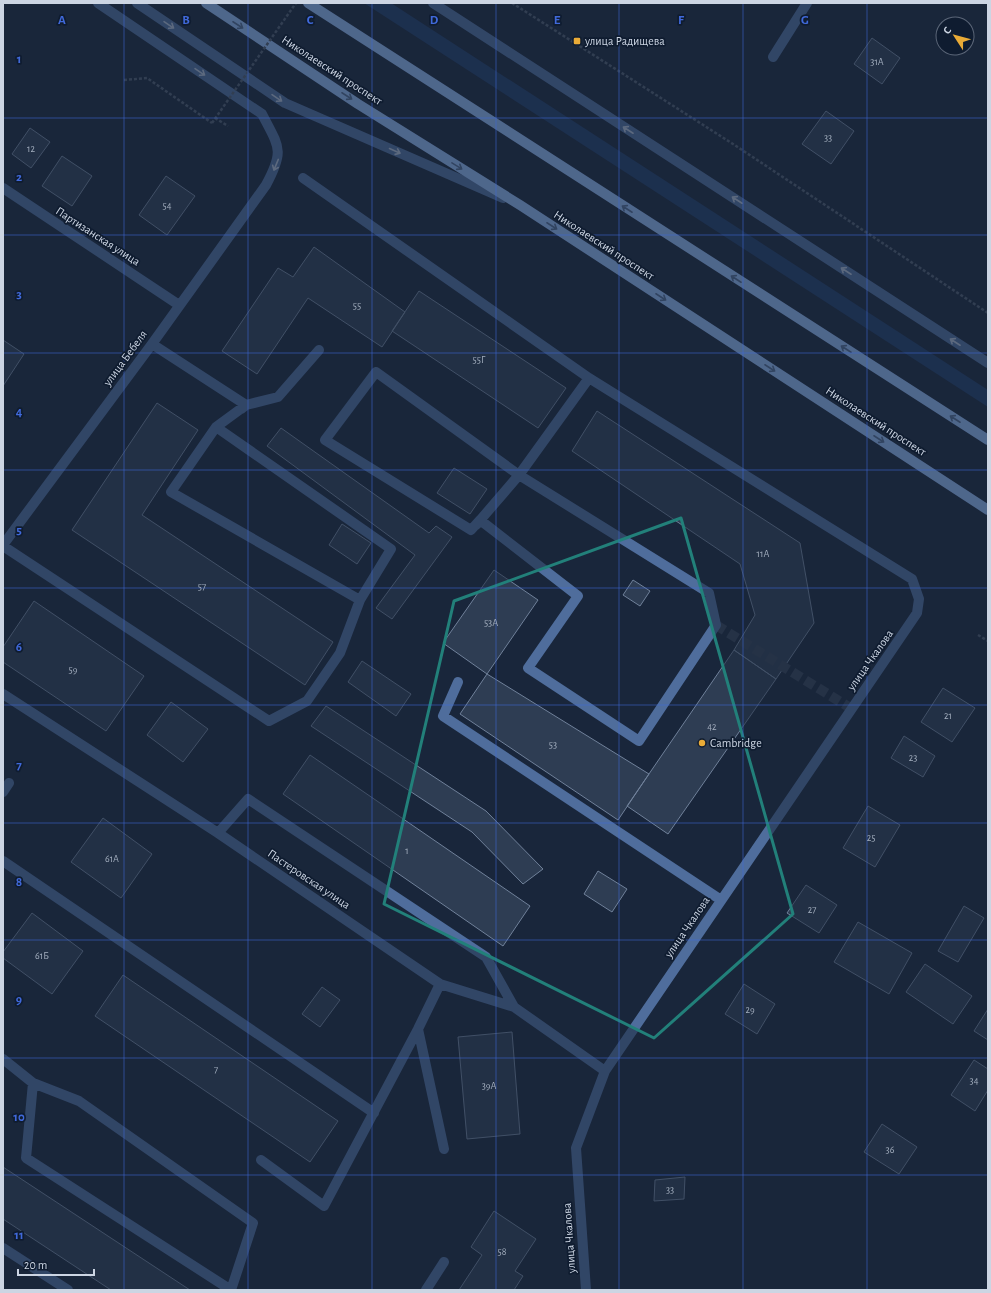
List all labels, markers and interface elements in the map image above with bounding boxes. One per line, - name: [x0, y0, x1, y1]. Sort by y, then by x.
- text: A: [58, 14, 66, 27]
- text: B: [182, 14, 190, 27]
- text: C: [307, 14, 314, 27]
- text: D: [430, 14, 439, 27]
- text: E: [554, 14, 561, 27]
- text: F: [678, 14, 685, 27]
- text: G: [801, 14, 809, 27]
- north arrow: [935, 16, 975, 56]
- one-way arrow: [233, 20, 244, 29]
- one-way arrow: [163, 21, 174, 29]
- text: С: [941, 25, 954, 36]
- street label: Николаевский проспект: [280, 33, 385, 107]
- place label: улица Радищева: [584, 35, 665, 48]
- marker: улица Радищева: [572, 36, 582, 46]
- text: 1: [17, 53, 21, 66]
- house number: 31А: [870, 57, 884, 67]
- one-way arrow: [194, 68, 205, 76]
- one-way arrow: [341, 92, 352, 100]
- one-way arrow: [271, 94, 283, 102]
- one-way arrow: [622, 125, 634, 133]
- house number: 33: [824, 133, 832, 143]
- house number: 12: [27, 144, 35, 154]
- one-way arrow: [389, 148, 401, 155]
- one-way arrow: [271, 159, 279, 171]
- one-way arrow: [451, 162, 463, 170]
- text: 2: [16, 171, 22, 184]
- one-way arrow: [731, 196, 743, 204]
- house number: 54: [163, 201, 172, 211]
- street label: Партизанская улица: [53, 204, 143, 269]
- one-way arrow: [621, 204, 633, 212]
- street label: Николаевский проспект: [552, 208, 657, 282]
- one-way arrow: [546, 223, 558, 231]
- one-way arrow: [841, 267, 852, 275]
- one-way arrow: [731, 275, 742, 283]
- text: 3: [16, 288, 22, 301]
- one-way arrow: [655, 293, 666, 301]
- house number: 55: [353, 301, 361, 311]
- street label: улица Бебеля: [100, 328, 150, 389]
- one-way arrow: [949, 337, 961, 345]
- one-way arrow: [841, 345, 852, 353]
- house number: 55Г: [473, 355, 486, 365]
- one-way arrow: [764, 364, 775, 372]
- street label: Николаевский проспект: [824, 384, 929, 458]
- text: 4: [16, 406, 23, 419]
- one-way arrow: [950, 415, 961, 423]
- one-way arrow: [873, 435, 884, 443]
- text: 5: [16, 524, 22, 537]
- house number: 11А: [757, 549, 769, 559]
- house number: 57: [198, 582, 206, 592]
- house number: 53А: [484, 618, 498, 628]
- street label: улица Чкалова: [844, 627, 896, 694]
- text: 6: [16, 641, 22, 654]
- house number: 59: [69, 665, 78, 675]
- house number: 21: [944, 711, 952, 721]
- house number: 42: [707, 722, 717, 732]
- place label: Cambridge: [710, 737, 762, 749]
- marker: Cambridge: [697, 738, 707, 748]
- house number: 53: [549, 740, 557, 750]
- house number: 23: [909, 753, 917, 763]
- text: 7: [16, 759, 22, 772]
- house number: 25: [867, 833, 875, 843]
- house number: 1: [405, 846, 409, 856]
- street label: Пастеровская улица: [265, 847, 353, 912]
- house number: 61А: [105, 854, 119, 864]
- text: 8: [16, 876, 22, 889]
- street label: улица Чкалова: [662, 894, 713, 961]
- house number: 27: [808, 905, 816, 915]
- house number: 61Б: [35, 951, 49, 961]
- text: 9: [16, 994, 22, 1007]
- house number: 29: [745, 1005, 755, 1015]
- house number: 7: [214, 1065, 218, 1075]
- house number: 34: [970, 1076, 979, 1086]
- house number: 39А: [482, 1081, 496, 1091]
- text: 10: [13, 1111, 25, 1124]
- house number: 36: [886, 1145, 895, 1155]
- house number: 33: [666, 1185, 674, 1195]
- street label: улица Чкалова: [561, 1202, 579, 1275]
- text: 11: [14, 1229, 24, 1242]
- house number: 58: [498, 1247, 507, 1257]
- scale bar: [18, 1251, 94, 1277]
- text: 20 m: [24, 1259, 47, 1271]

